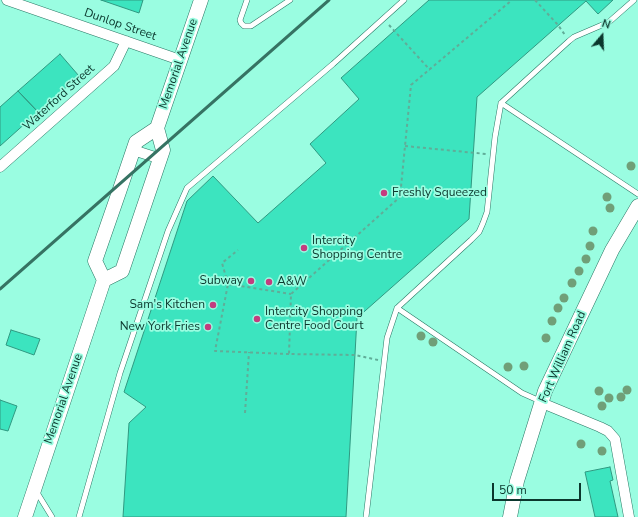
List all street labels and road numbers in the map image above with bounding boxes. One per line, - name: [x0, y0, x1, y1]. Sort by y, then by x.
- street label: Dunlop Street: [82, 6, 158, 44]
- street label: Memorial Avenue: [157, 17, 201, 111]
- street label: Waterford Street: [20, 62, 98, 134]
- street label: Fort William Road: [536, 309, 590, 405]
- street label: Memorial Avenue: [42, 352, 86, 446]

